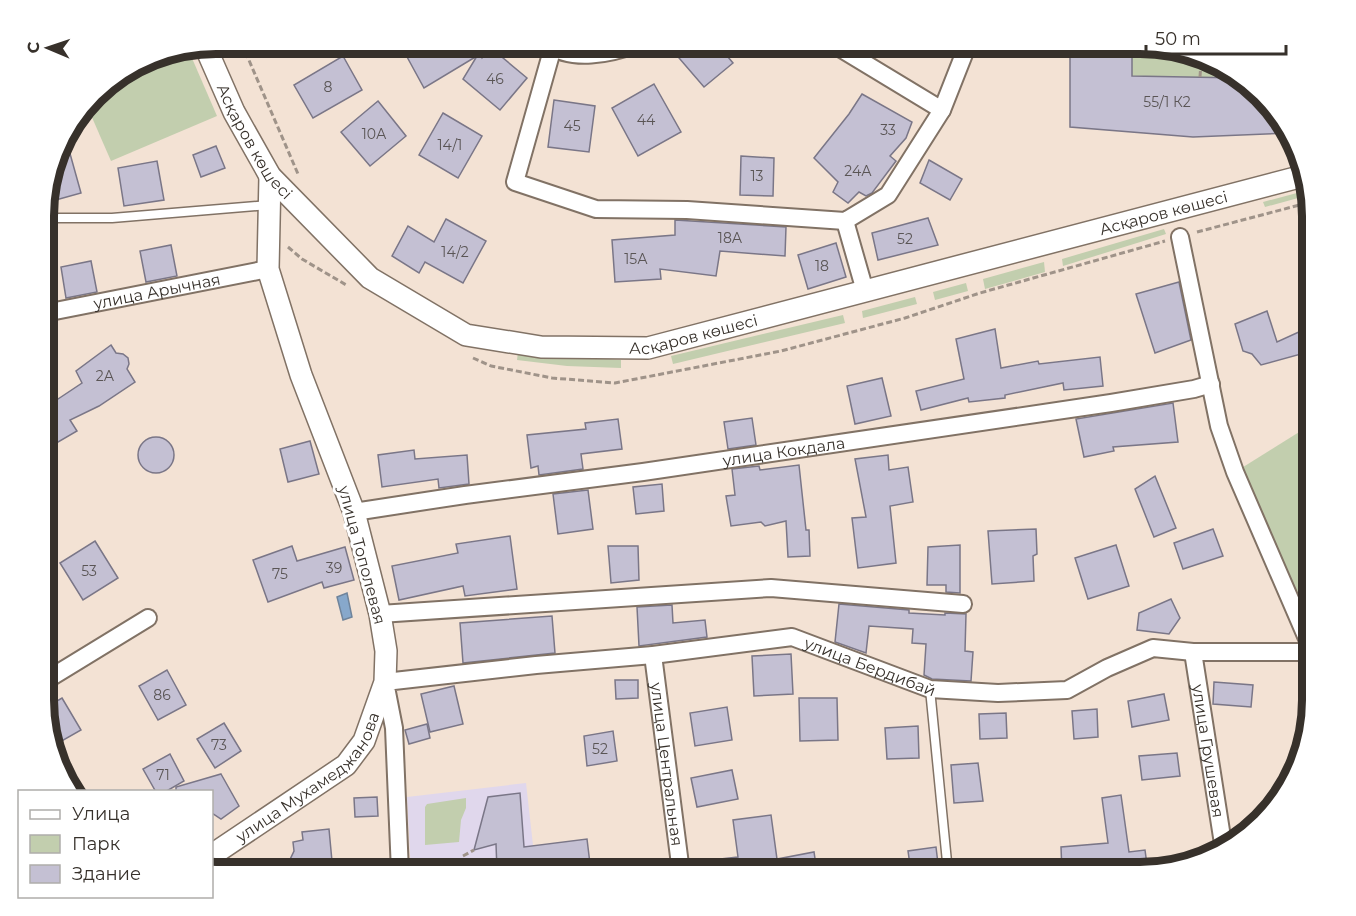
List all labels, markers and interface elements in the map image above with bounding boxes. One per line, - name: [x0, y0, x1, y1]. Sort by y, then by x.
- north arrow: [18, 18, 78, 78]
- scale bar: [1146, 18, 1286, 56]
- text: 50 m: [1155, 28, 1201, 50]
- text: С: [24, 41, 43, 54]
- house number: 46: [486, 70, 504, 88]
- house number: 8: [324, 78, 333, 96]
- street label: Асқаров көшесі: [213, 81, 297, 203]
- house number: 55/1 К2: [1143, 93, 1191, 111]
- house number: 44: [637, 111, 656, 129]
- house number: 45: [563, 117, 581, 135]
- house number: 33: [880, 121, 896, 139]
- house number: 10А: [362, 125, 387, 143]
- house number: 14/1: [438, 136, 462, 154]
- house number: 24А: [844, 162, 872, 180]
- house number: 13: [751, 167, 764, 185]
- street label: Асқаров көшесі: [1097, 187, 1230, 239]
- house number: 18А: [718, 229, 743, 247]
- house number: 52: [897, 230, 913, 248]
- house number: 14/2: [441, 243, 469, 261]
- house number: 15А: [624, 250, 648, 268]
- house number: 18: [815, 257, 829, 275]
- street label: улица Арычная: [91, 269, 222, 313]
- street label: Асқаров көшесі: [629, 310, 760, 358]
- house number: 2А: [96, 367, 115, 385]
- street label: улица Кокдала: [720, 433, 846, 470]
- street label: улица Тополевая: [334, 483, 390, 626]
- house number: 39: [326, 559, 342, 577]
- house number: 53: [81, 562, 97, 580]
- house number: 75: [272, 565, 288, 583]
- street label: улица Бердибай: [801, 633, 938, 700]
- street label: улица Центральная: [647, 680, 687, 847]
- street label: улица Грушевая: [1189, 682, 1228, 819]
- house number: 86: [153, 686, 171, 704]
- street label: улица Мухамеджанова: [231, 709, 383, 846]
- house number: 73: [211, 736, 227, 754]
- house number: 52: [592, 740, 608, 758]
- house number: 71: [156, 766, 170, 784]
- legend: [18, 790, 213, 898]
- text: Улица: [72, 803, 130, 825]
- text: Парк: [72, 833, 121, 855]
- text: Здание: [72, 863, 141, 885]

